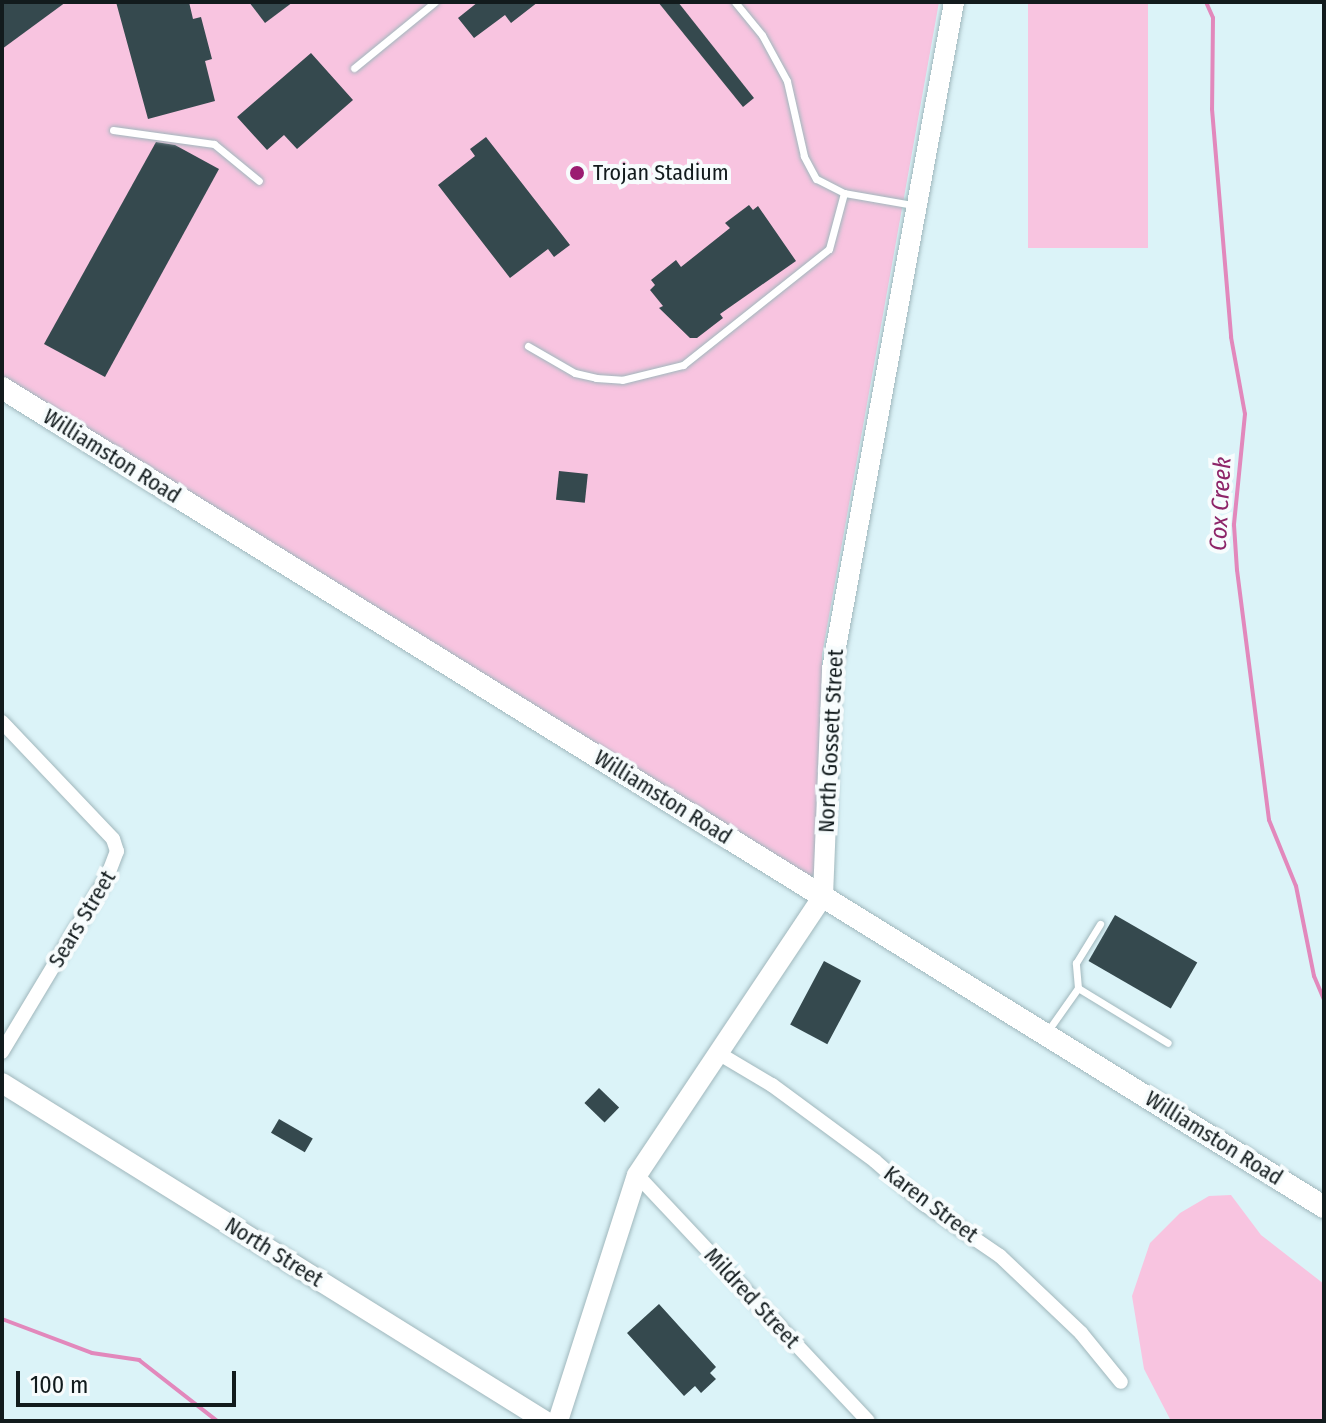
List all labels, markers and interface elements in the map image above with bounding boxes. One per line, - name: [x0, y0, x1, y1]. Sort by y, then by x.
- place label: Trojan Stadium: [593, 160, 729, 186]
- marker: Trojan Stadium: [568, 164, 586, 182]
- street label: Williamston Road: [38, 403, 186, 509]
- water label: Cox Creek: [1204, 456, 1238, 552]
- street label: North Gossett Street: [813, 649, 849, 833]
- street label: Williamston Road: [589, 744, 737, 850]
- street label: Sears Street: [43, 866, 121, 972]
- street label: Williamston Road: [1140, 1085, 1288, 1191]
- street label: Karen Street: [879, 1160, 983, 1248]
- street label: North Street: [220, 1211, 328, 1293]
- street label: Mildred Street: [699, 1242, 805, 1354]
- scale bar: [20, 1355, 240, 1405]
- text: 100 m: [30, 1371, 88, 1399]

